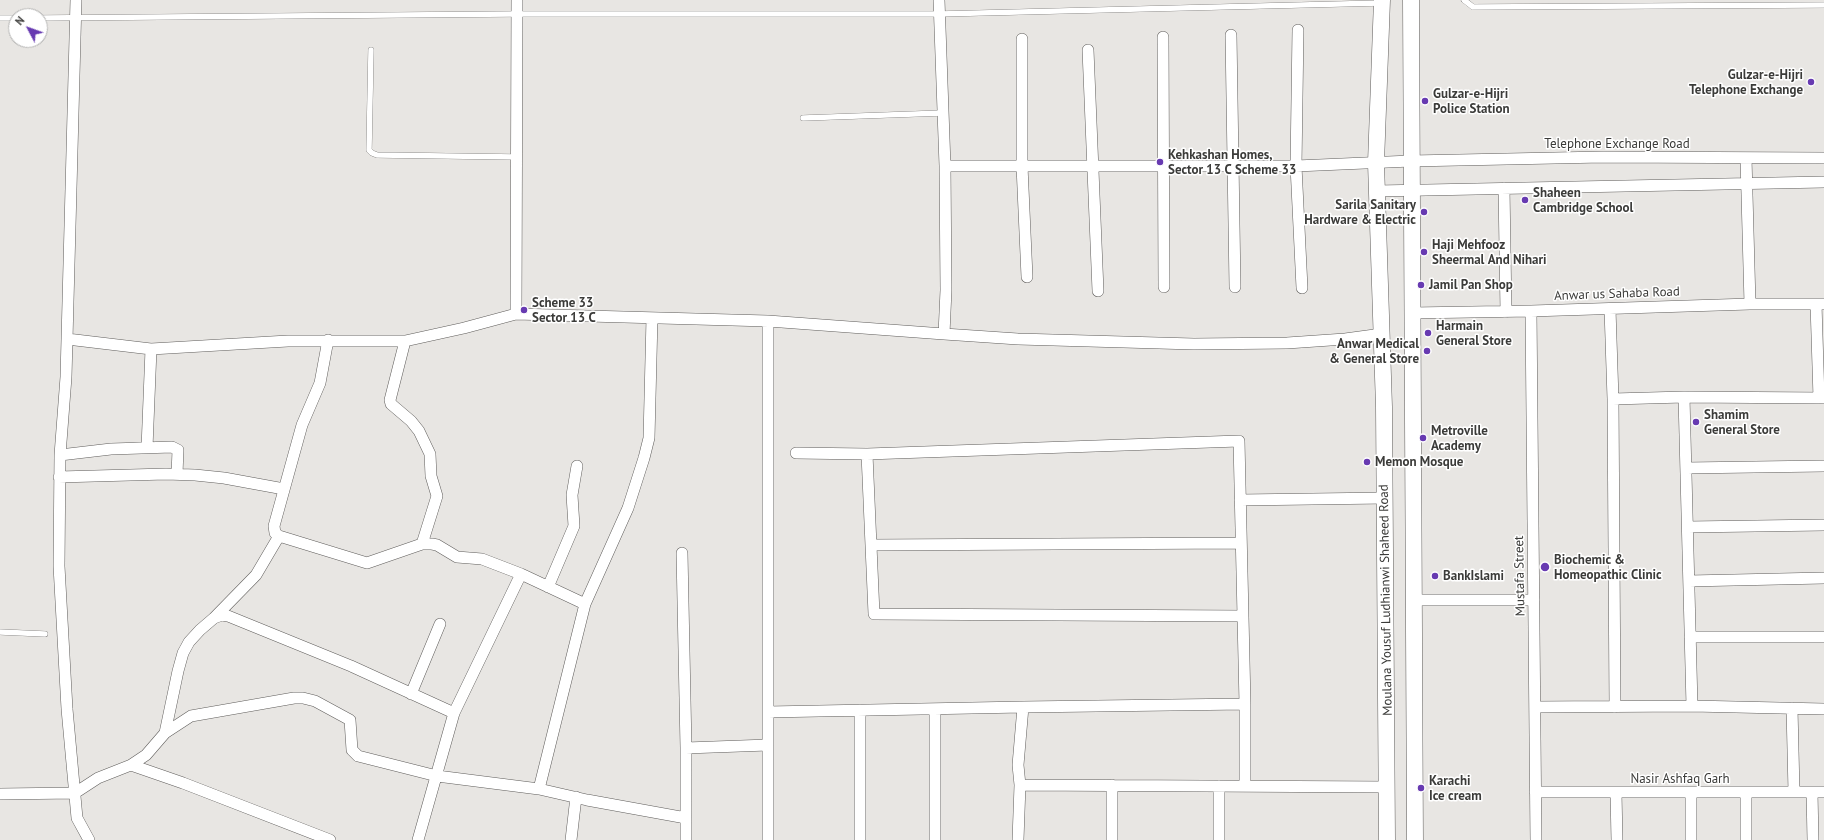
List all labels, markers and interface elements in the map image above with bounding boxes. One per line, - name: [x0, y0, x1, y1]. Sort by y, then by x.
- north arrow: [8, 8, 48, 48]
- text: N: [12, 13, 27, 28]
- place label: Gulzar-e-Hijri Telephone Exchange: [1689, 67, 1803, 98]
- marker: Gulzar-e-Hijri Telephone Exchange: [1806, 77, 1816, 87]
- place label: Gulzar-e-Hijri Police Station: [1433, 86, 1510, 117]
- marker: Gulzar-e-Hijri Police Station: [1420, 96, 1430, 106]
- street label: Telephone Exchange Road: [1544, 136, 1690, 152]
- place label: Kehkashan Homes, Sector 13 C Scheme 33: [1168, 147, 1296, 178]
- marker: Kehkashan Homes, Sector 13 C Scheme 33: [1155, 157, 1165, 167]
- place label: Shaheen Cambridge School: [1533, 185, 1633, 216]
- marker: Shaheen Cambridge School: [1520, 195, 1530, 205]
- place label: Sarila Sanitary Hardware & Electric: [1304, 197, 1416, 228]
- marker: Sarila Sanitary Hardware & Electric: [1419, 207, 1429, 217]
- place label: Haji Mehfooz Sheermal And Nihari: [1432, 237, 1547, 268]
- marker: Haji Mehfooz Sheermal And Nihari: [1419, 247, 1429, 257]
- place label: Jamil Pan Shop: [1429, 277, 1513, 293]
- marker: Jamil Pan Shop: [1416, 280, 1426, 290]
- street label: Anwar us Sahaba Road: [1554, 284, 1680, 304]
- place label: Scheme 33 Sector 13 C: [532, 295, 596, 326]
- marker: Scheme 33 Sector 13 C: [519, 305, 529, 315]
- place label: Harmain General Store: [1436, 318, 1512, 349]
- marker: Harmain General Store: [1423, 328, 1433, 338]
- place label: Anwar Medical & General Store: [1329, 336, 1419, 367]
- marker: Anwar Medical & General Store: [1422, 346, 1432, 356]
- place label: Shamim General Store: [1704, 407, 1780, 438]
- marker: Shamim General Store: [1691, 417, 1701, 427]
- place label: Metroville Academy: [1431, 423, 1488, 454]
- marker: Metroville Academy: [1418, 433, 1428, 443]
- place label: Memon Mosque: [1375, 454, 1463, 470]
- marker: Memon Mosque: [1362, 457, 1372, 467]
- street label: Moulana Yousuf Ludhianwi Shaheed Road: [1376, 484, 1396, 716]
- street label: Mustafa Street: [1511, 535, 1529, 617]
- place label: Biochemic & Homeopathic Clinic: [1554, 552, 1662, 583]
- marker: Biochemic & Homeopathic Clinic: [1539, 561, 1551, 573]
- place label: BankIslami: [1443, 568, 1504, 584]
- marker: BankIslami: [1430, 571, 1440, 581]
- street label: Nasir Ashfaq Garh: [1630, 771, 1730, 787]
- place label: Karachi Ice cream: [1429, 773, 1482, 804]
- marker: Karachi Ice cream: [1416, 783, 1426, 793]

